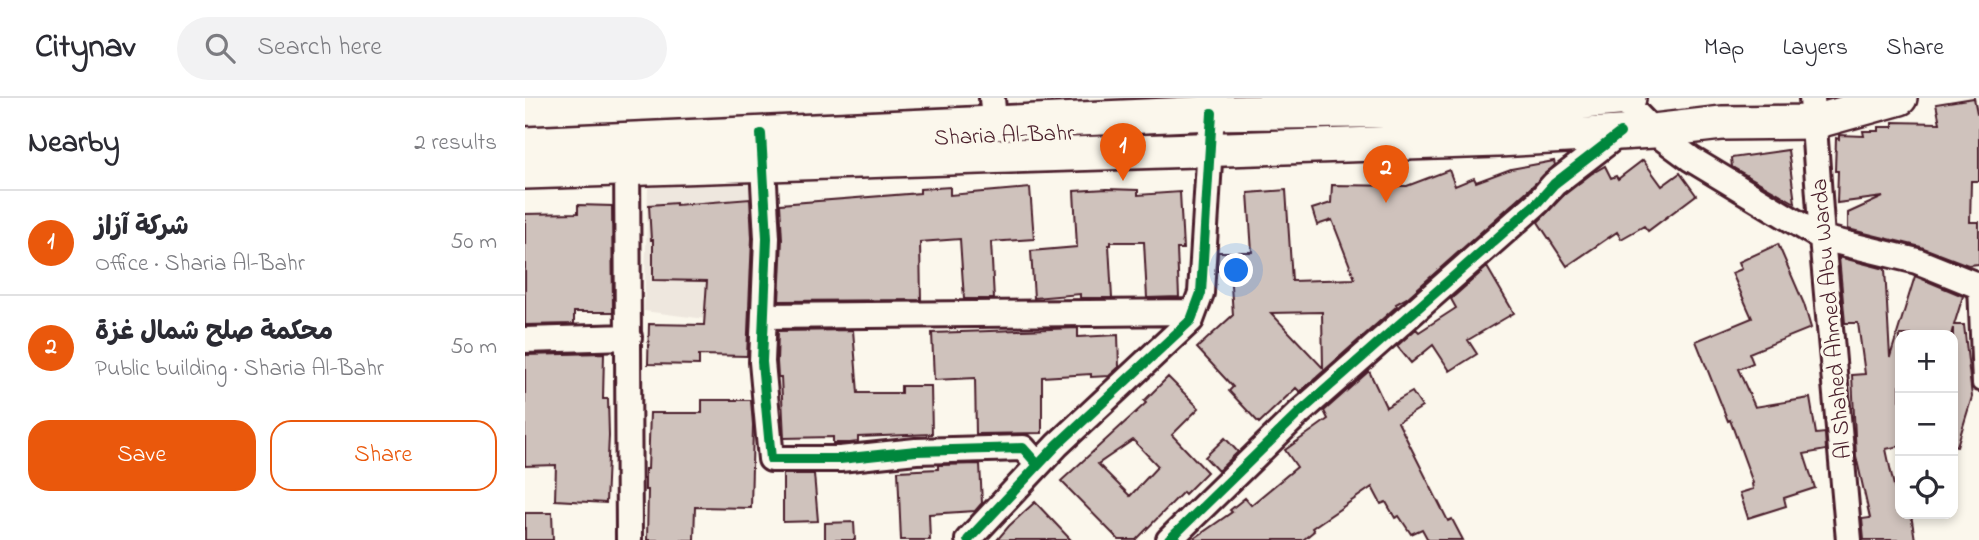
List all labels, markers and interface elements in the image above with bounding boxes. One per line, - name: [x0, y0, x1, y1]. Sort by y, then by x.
- search box: [177, 17, 667, 80]
- text: Citynav: [35, 24, 135, 72]
- icon: search: [201, 29, 239, 67]
- text: Search here: [257, 29, 382, 67]
- text: Map: [1704, 31, 1744, 66]
- text: Layers: [1782, 31, 1848, 66]
- text: Share: [1886, 31, 1944, 66]
- street label: Sharia Al-Bahr: [933, 118, 1076, 155]
- text: Nearby: [28, 122, 120, 166]
- pin: 1: [1100, 123, 1146, 181]
- text: 2 results: [414, 127, 497, 160]
- pin: 2: [1363, 145, 1409, 203]
- street label: Al Shahed Ahmed Abu Warda: [1804, 177, 1861, 460]
- text: شركة آزاز: [95, 209, 189, 247]
- text: 1: [47, 226, 55, 259]
- text: 50 m: [450, 226, 497, 259]
- text: Office · Sharia Al-Bahr: [95, 248, 305, 281]
- your location: [1219, 253, 1253, 287]
- text: محكمة صلح شمال غزة: [95, 314, 333, 352]
- map controls: [1895, 330, 1958, 519]
- button: +: [1895, 330, 1958, 393]
- text: 2: [45, 331, 57, 364]
- text: 50 m: [450, 331, 497, 364]
- text: Public building · Sharia Al-Bahr: [95, 353, 384, 386]
- button: −: [1895, 393, 1958, 456]
- button: Save: [28, 420, 256, 491]
- button: Share: [270, 420, 497, 491]
- button: locate: [1895, 456, 1958, 519]

